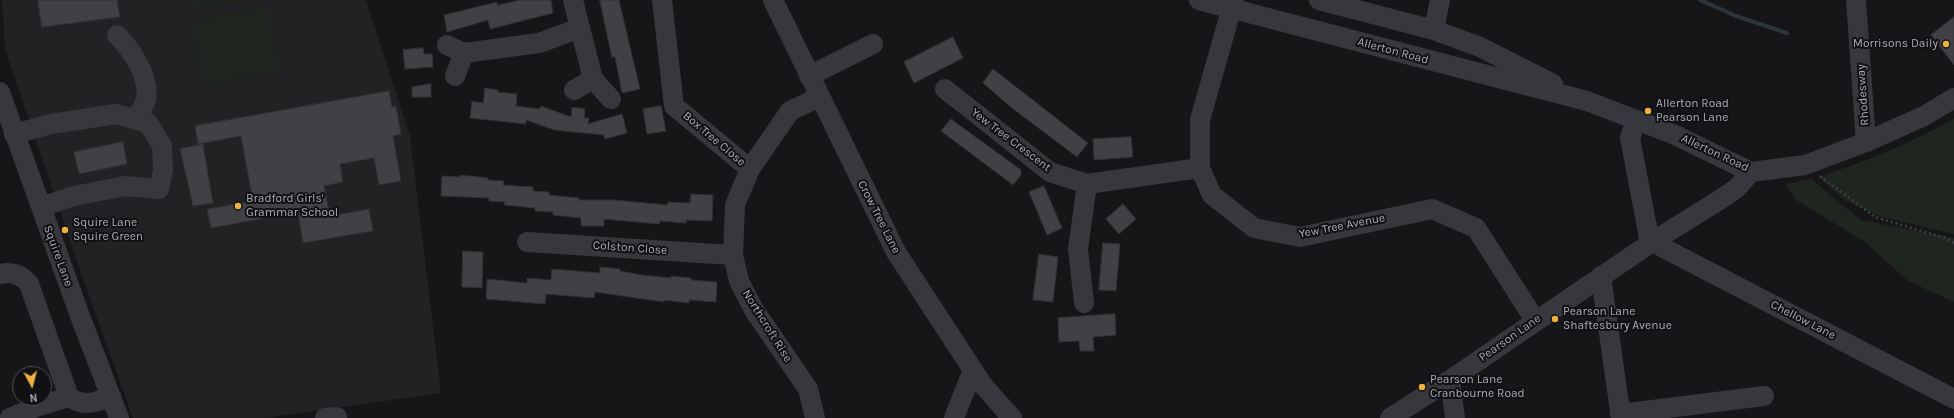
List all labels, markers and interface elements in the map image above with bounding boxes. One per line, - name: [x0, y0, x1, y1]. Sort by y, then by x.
- street label: Allerton Road: [1356, 35, 1430, 67]
- place label: Morrisons Daily: [1853, 37, 1938, 51]
- marker: Morrisons Daily: [1941, 39, 1951, 49]
- street label: Rhodesway: [1854, 64, 1872, 126]
- place label: Allerton Road Pearson Lane: [1656, 97, 1729, 125]
- street label: Yew Tree Crescent: [968, 105, 1054, 175]
- marker: Allerton Road Pearson Lane: [1643, 106, 1653, 116]
- street label: Box Tree Close: [680, 109, 748, 169]
- street label: Allerton Road: [1679, 131, 1751, 175]
- street label: Crow Tree Lane: [854, 178, 904, 256]
- place label: Bradford Girls' Grammar School: [246, 192, 338, 220]
- marker: Bradford Girls' Grammar School: [233, 201, 243, 211]
- street label: Yew Tree Avenue: [1298, 211, 1386, 241]
- place label: Squire Lane Squire Green: [73, 216, 143, 244]
- street label: Squire Lane: [40, 223, 76, 289]
- marker: Squire Lane Squire Green: [60, 225, 70, 235]
- street label: Colston Close: [592, 238, 668, 258]
- street label: Northcroft Rise: [739, 287, 795, 365]
- street label: Chellow Lane: [1768, 297, 1838, 343]
- place label: Pearson Lane Shaftesbury Avenue: [1563, 305, 1672, 333]
- street label: Pearson Lane: [1476, 311, 1544, 365]
- marker: Pearson Lane Shaftesbury Avenue: [1550, 314, 1560, 324]
- north arrow: [12, 366, 52, 406]
- place label: Pearson Lane Cranbourne Road: [1430, 373, 1525, 401]
- marker: Pearson Lane Cranbourne Road: [1417, 382, 1427, 392]
- text: N: [29, 390, 38, 404]

